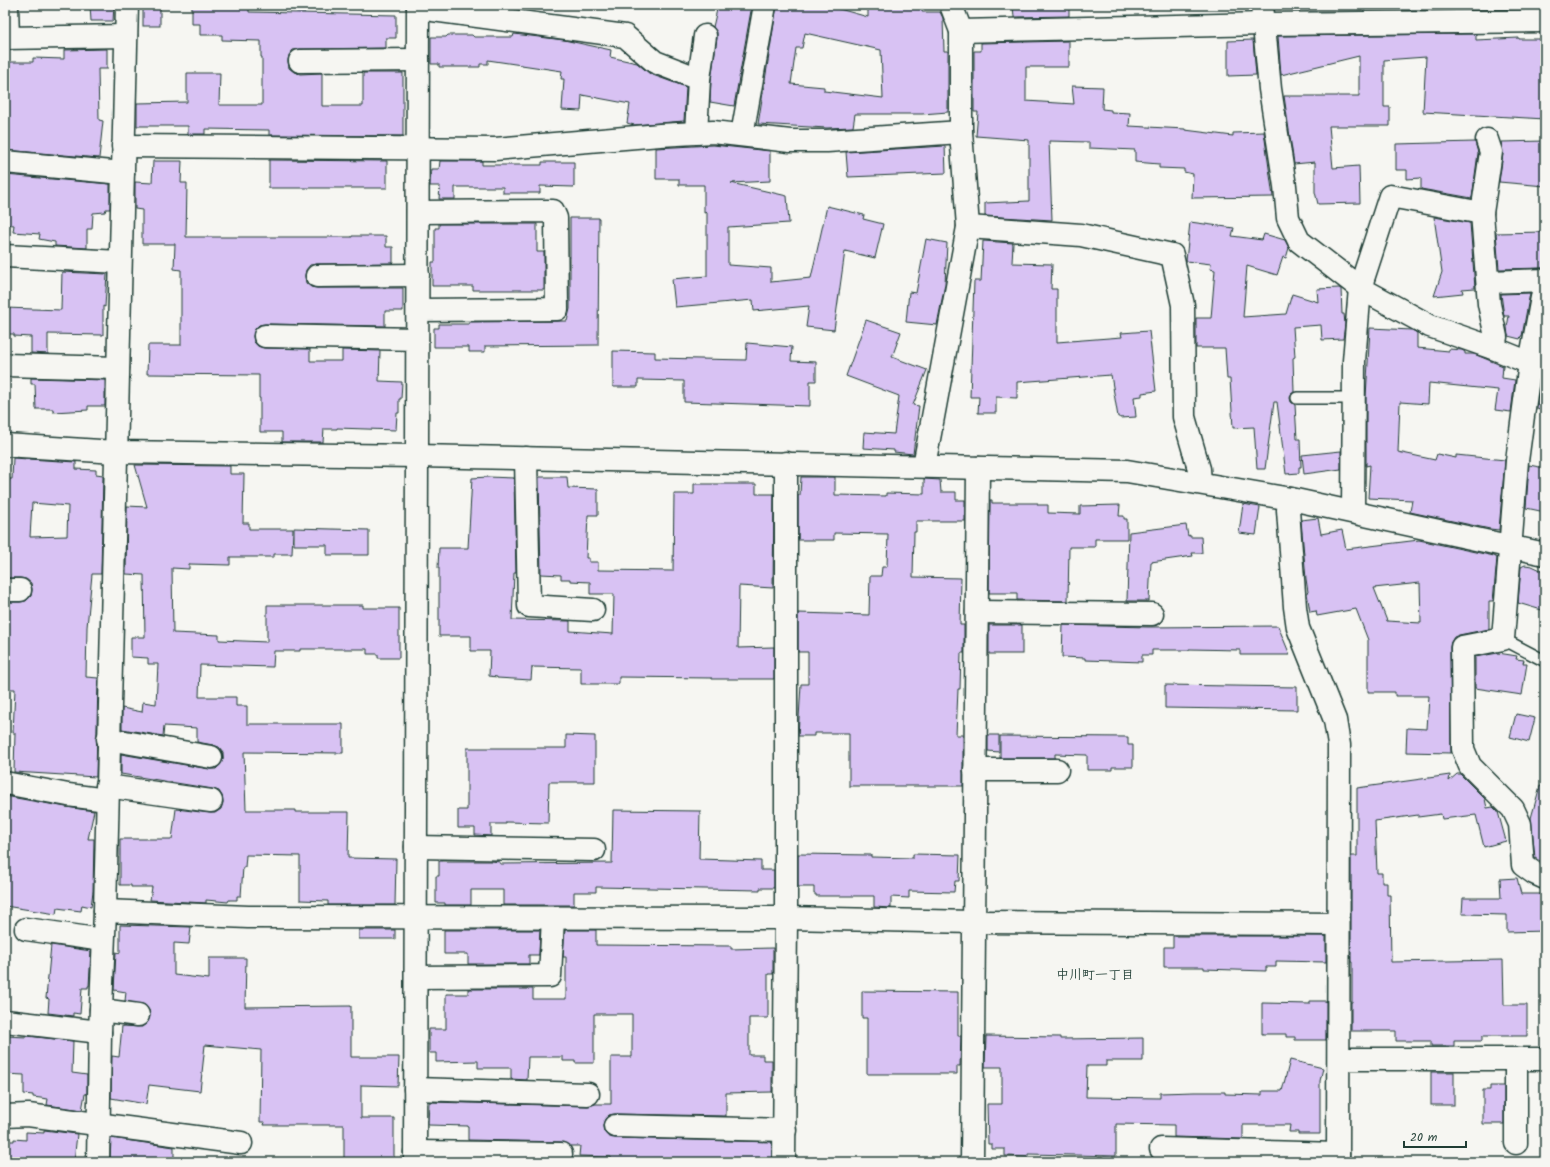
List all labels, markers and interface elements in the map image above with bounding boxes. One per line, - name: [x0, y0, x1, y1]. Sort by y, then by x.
- district label: 中川町一丁目: [1056, 965, 1134, 986]
- scale bar: [1404, 1123, 1466, 1149]
- text: 20 m: [1410, 1128, 1438, 1147]

